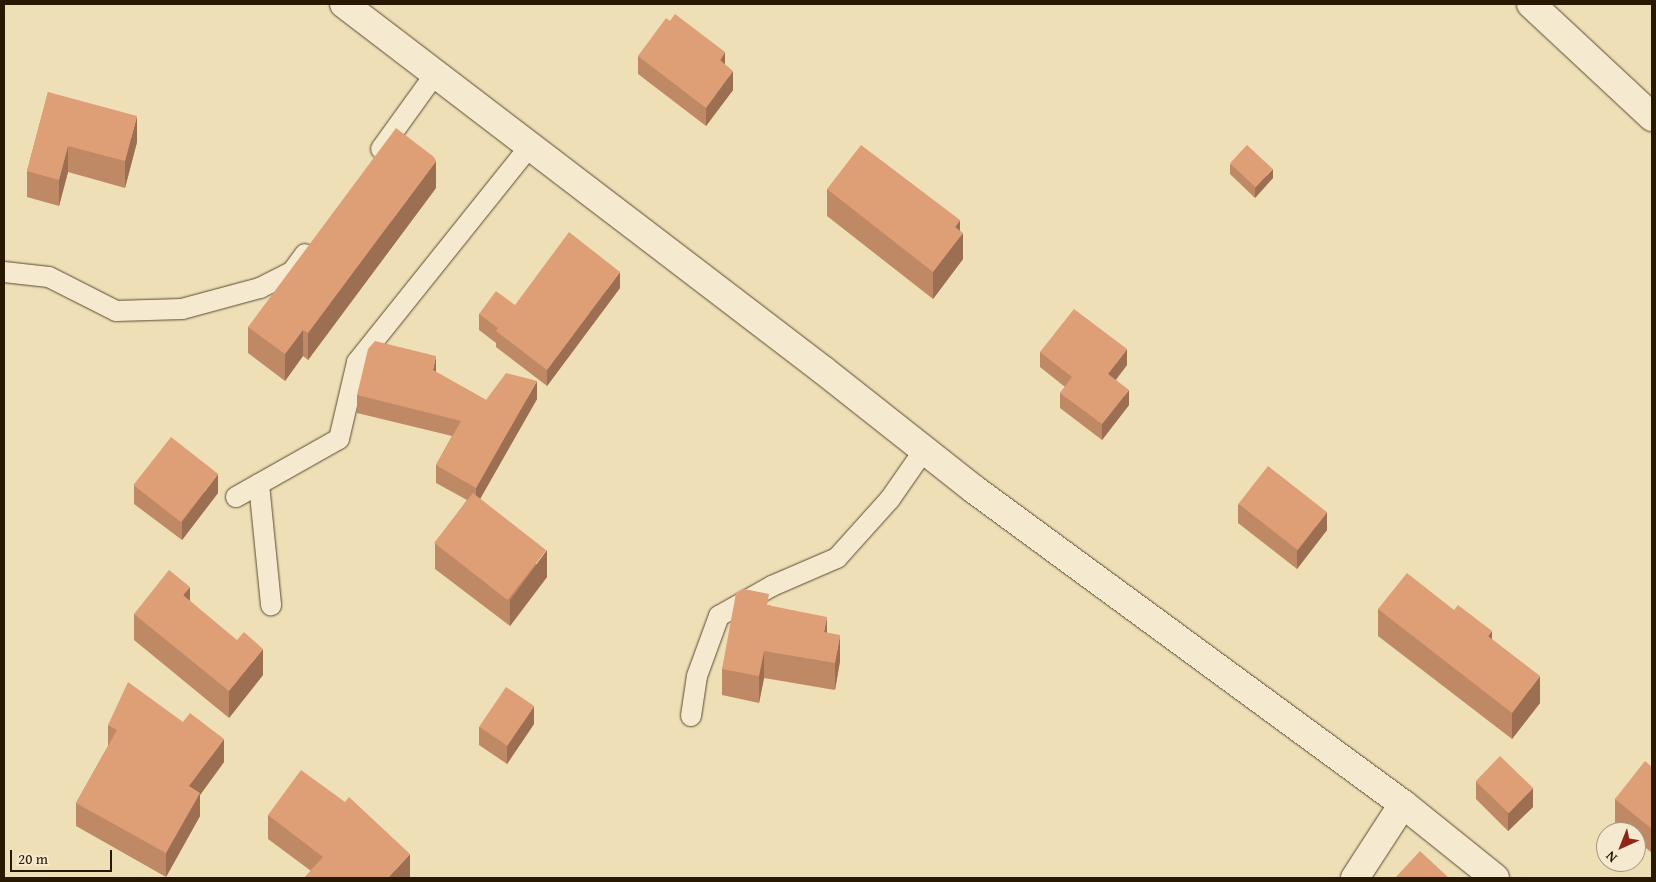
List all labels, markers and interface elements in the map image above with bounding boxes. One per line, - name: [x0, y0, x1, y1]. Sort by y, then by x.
- north arrow: [1596, 822, 1646, 872]
- scale bar: [12, 840, 115, 872]
- text: N: [1601, 847, 1622, 868]
- text: 20 m: [18, 848, 48, 869]

